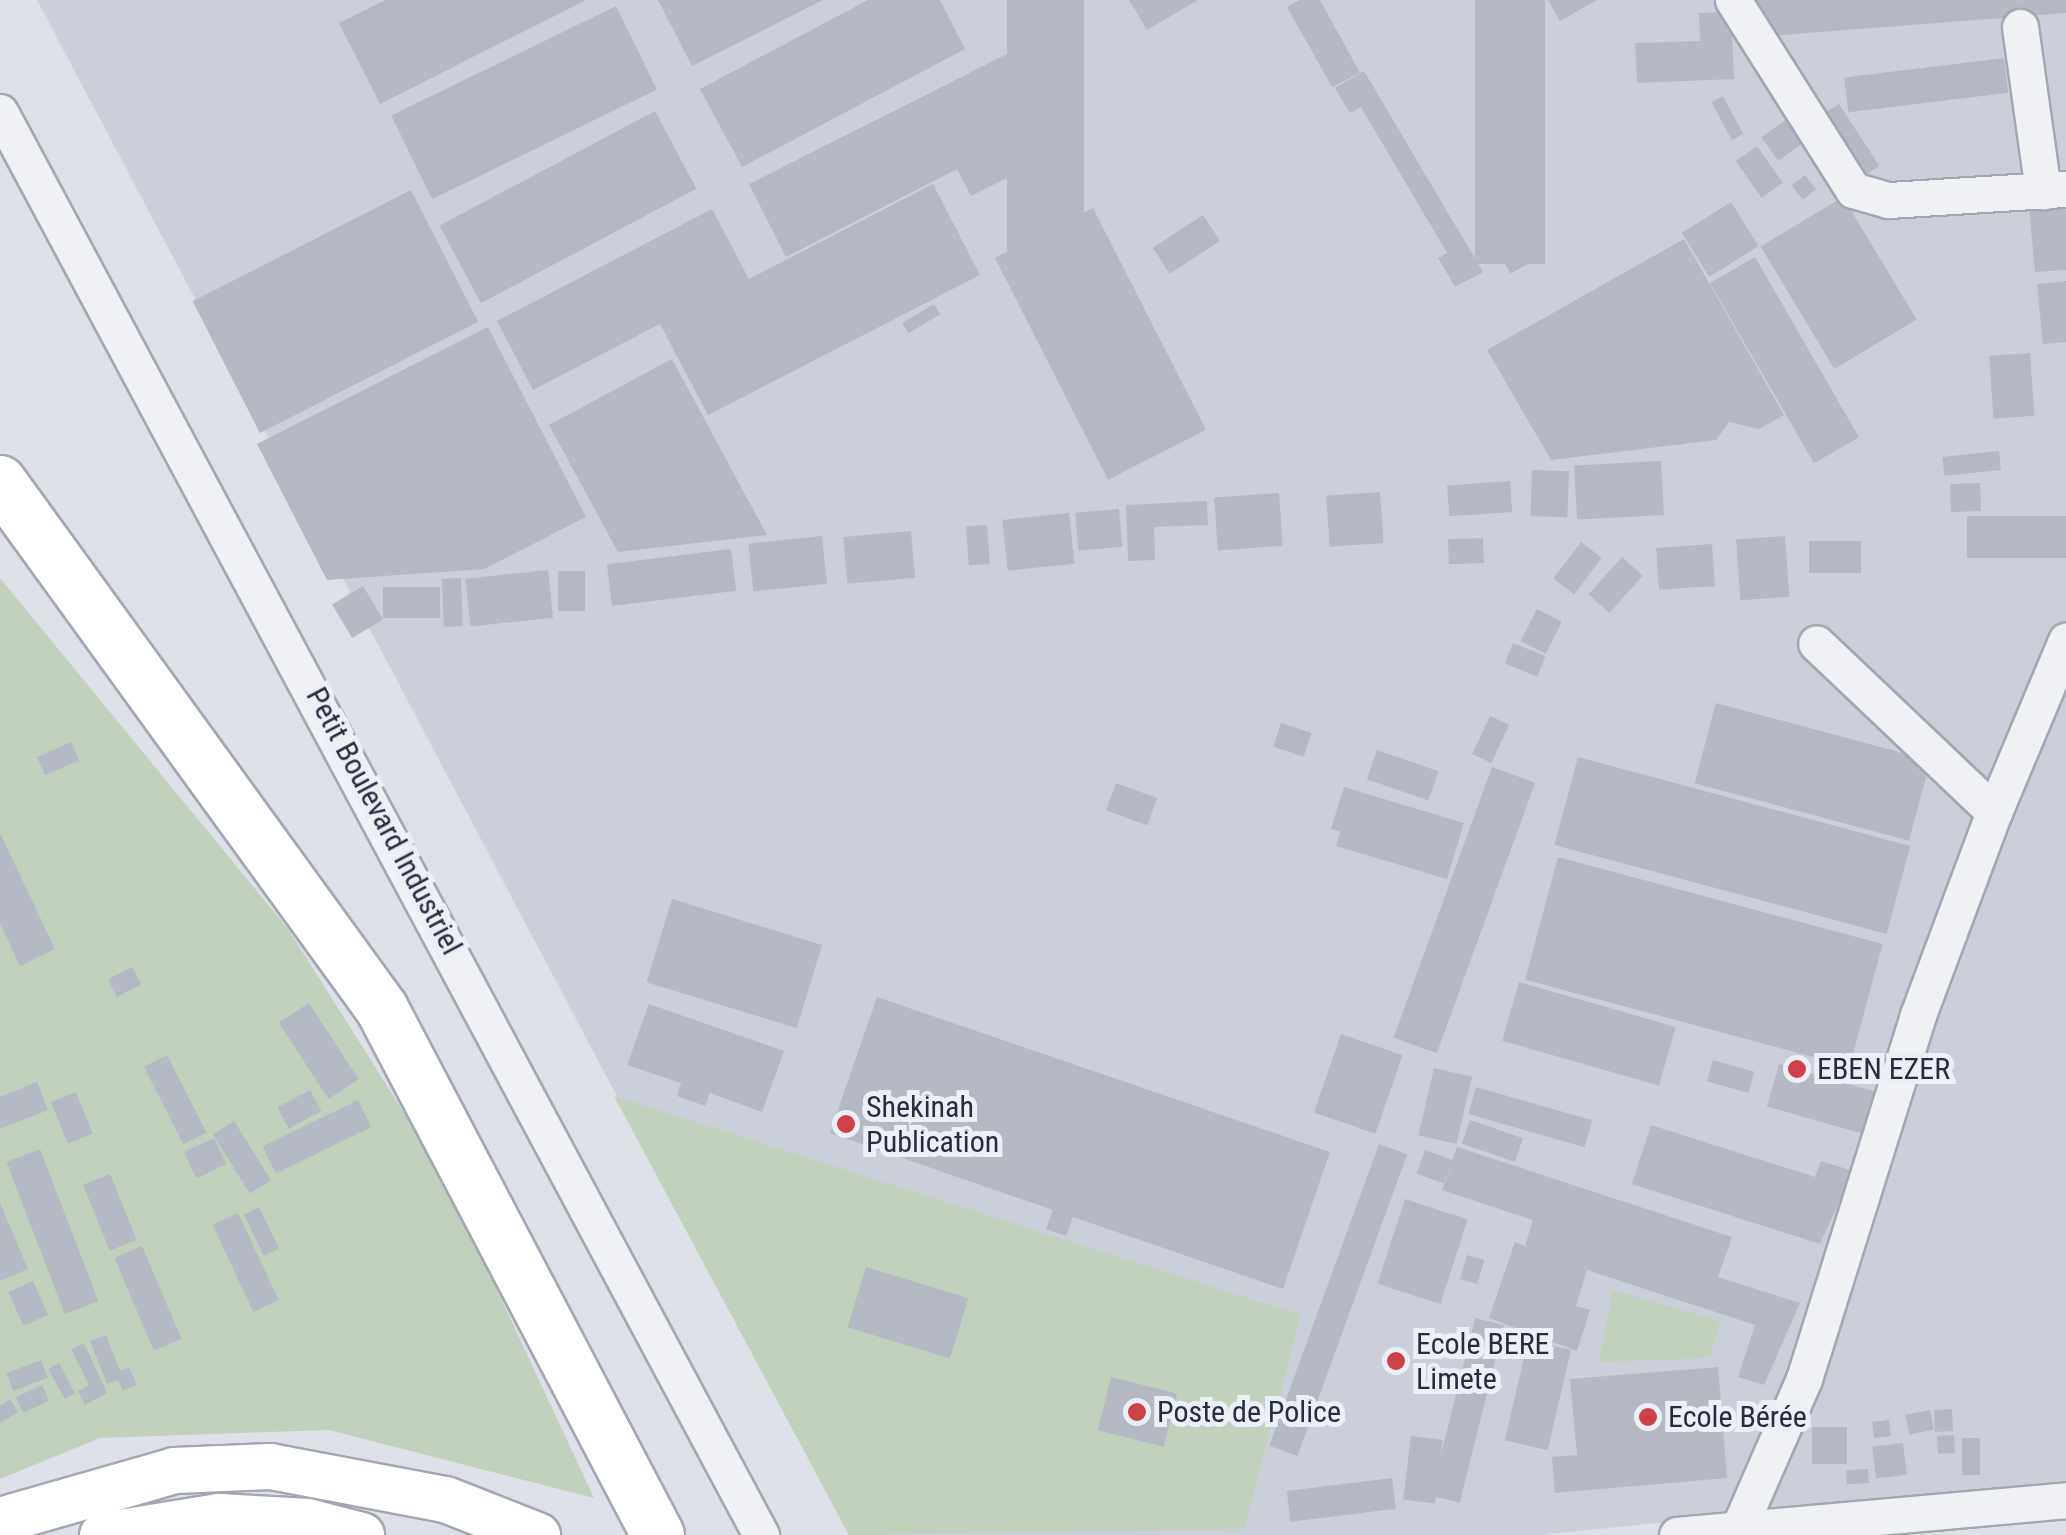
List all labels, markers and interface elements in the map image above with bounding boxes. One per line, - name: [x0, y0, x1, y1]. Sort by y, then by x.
- street label: Petit Boulevard Industriel: [298, 681, 470, 961]
- place label: EBEN EZER: [1817, 1051, 1950, 1087]
- marker: EBEN EZER: [1786, 1058, 1808, 1080]
- place label: Shekinah Publication: [866, 1089, 999, 1160]
- marker: Shekinah Publication: [835, 1113, 857, 1135]
- place label: Ecole BERE Limete: [1416, 1326, 1550, 1396]
- marker: Ecole BERE Limete: [1385, 1350, 1407, 1372]
- place label: Poste de Police: [1157, 1394, 1341, 1430]
- place label: Ecole Bérée: [1668, 1399, 1807, 1435]
- marker: Poste de Police: [1126, 1401, 1148, 1423]
- marker: Ecole Bérée: [1637, 1406, 1659, 1428]

